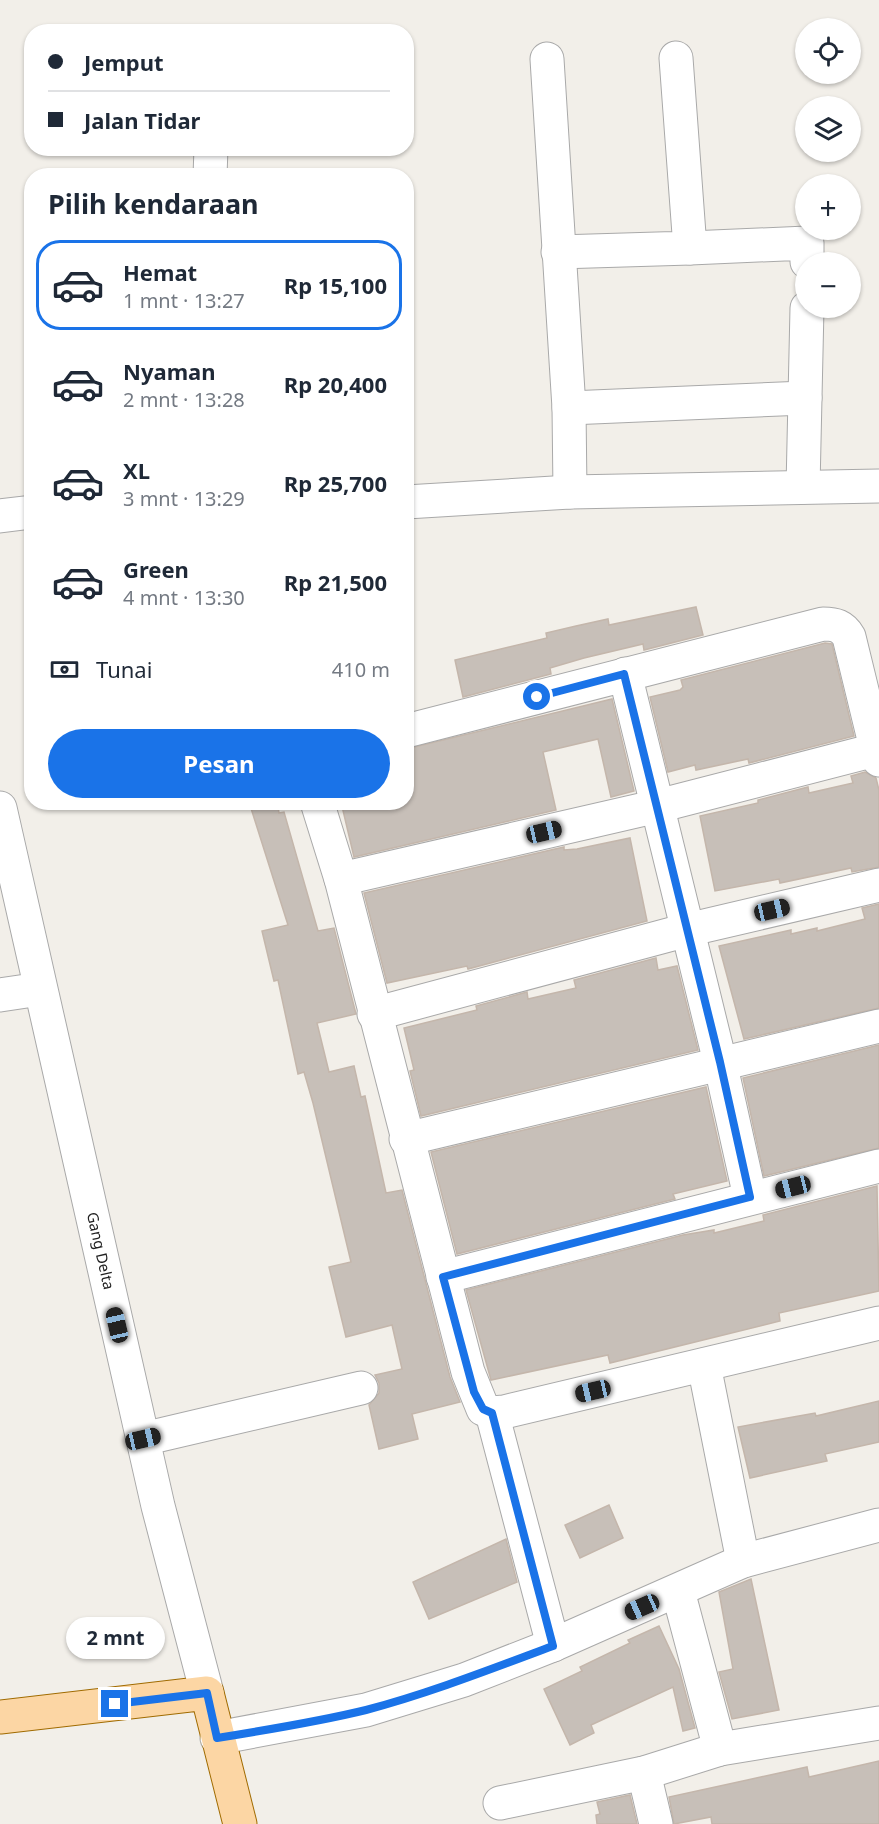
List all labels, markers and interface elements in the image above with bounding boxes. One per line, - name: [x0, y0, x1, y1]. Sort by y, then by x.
- map controls: [795, 18, 861, 318]
- button: locate: [795, 18, 861, 84]
- text: Jemput: [84, 47, 164, 77]
- button: layers: [795, 96, 861, 162]
- text: Jalan Tidar: [84, 105, 200, 135]
- button: +: [795, 174, 861, 240]
- text: Pilih kendaraan: [48, 185, 259, 222]
- button: −: [795, 252, 861, 318]
- text: Hemat: [123, 257, 197, 287]
- icon: car: [51, 258, 105, 312]
- text: Rp 15,100: [284, 270, 387, 300]
- text: 1 mnt · 13:27: [123, 287, 245, 314]
- text: Nyaman: [123, 356, 216, 386]
- icon: car: [51, 357, 105, 411]
- text: Rp 20,400: [284, 369, 387, 399]
- text: 2 mnt · 13:28: [123, 386, 245, 413]
- text: XL: [123, 455, 150, 485]
- icon: car: [51, 456, 105, 510]
- text: Rp 25,700: [284, 468, 387, 498]
- text: 3 mnt · 13:29: [123, 485, 245, 512]
- text: Green: [123, 554, 189, 584]
- icon: car: [51, 555, 105, 609]
- text: Rp 21,500: [284, 567, 387, 597]
- text: 4 mnt · 13:30: [123, 584, 245, 611]
- icon: cash: [48, 653, 81, 686]
- text: Tunai: [96, 654, 152, 684]
- text: 410 m: [332, 656, 390, 683]
- route start: [523, 683, 550, 710]
- button: Pesan: [48, 729, 390, 798]
- car: [524, 819, 564, 845]
- car: [752, 897, 792, 923]
- car: [773, 1174, 813, 1200]
- street label: Gang Delta: [83, 1210, 120, 1291]
- car: [104, 1305, 130, 1345]
- car: [573, 1378, 613, 1404]
- car: [123, 1426, 163, 1452]
- car: [622, 1591, 662, 1623]
- callout: 2 mnt: [66, 1617, 164, 1659]
- text: 2 mnt: [87, 1624, 144, 1651]
- route end: [101, 1690, 128, 1717]

